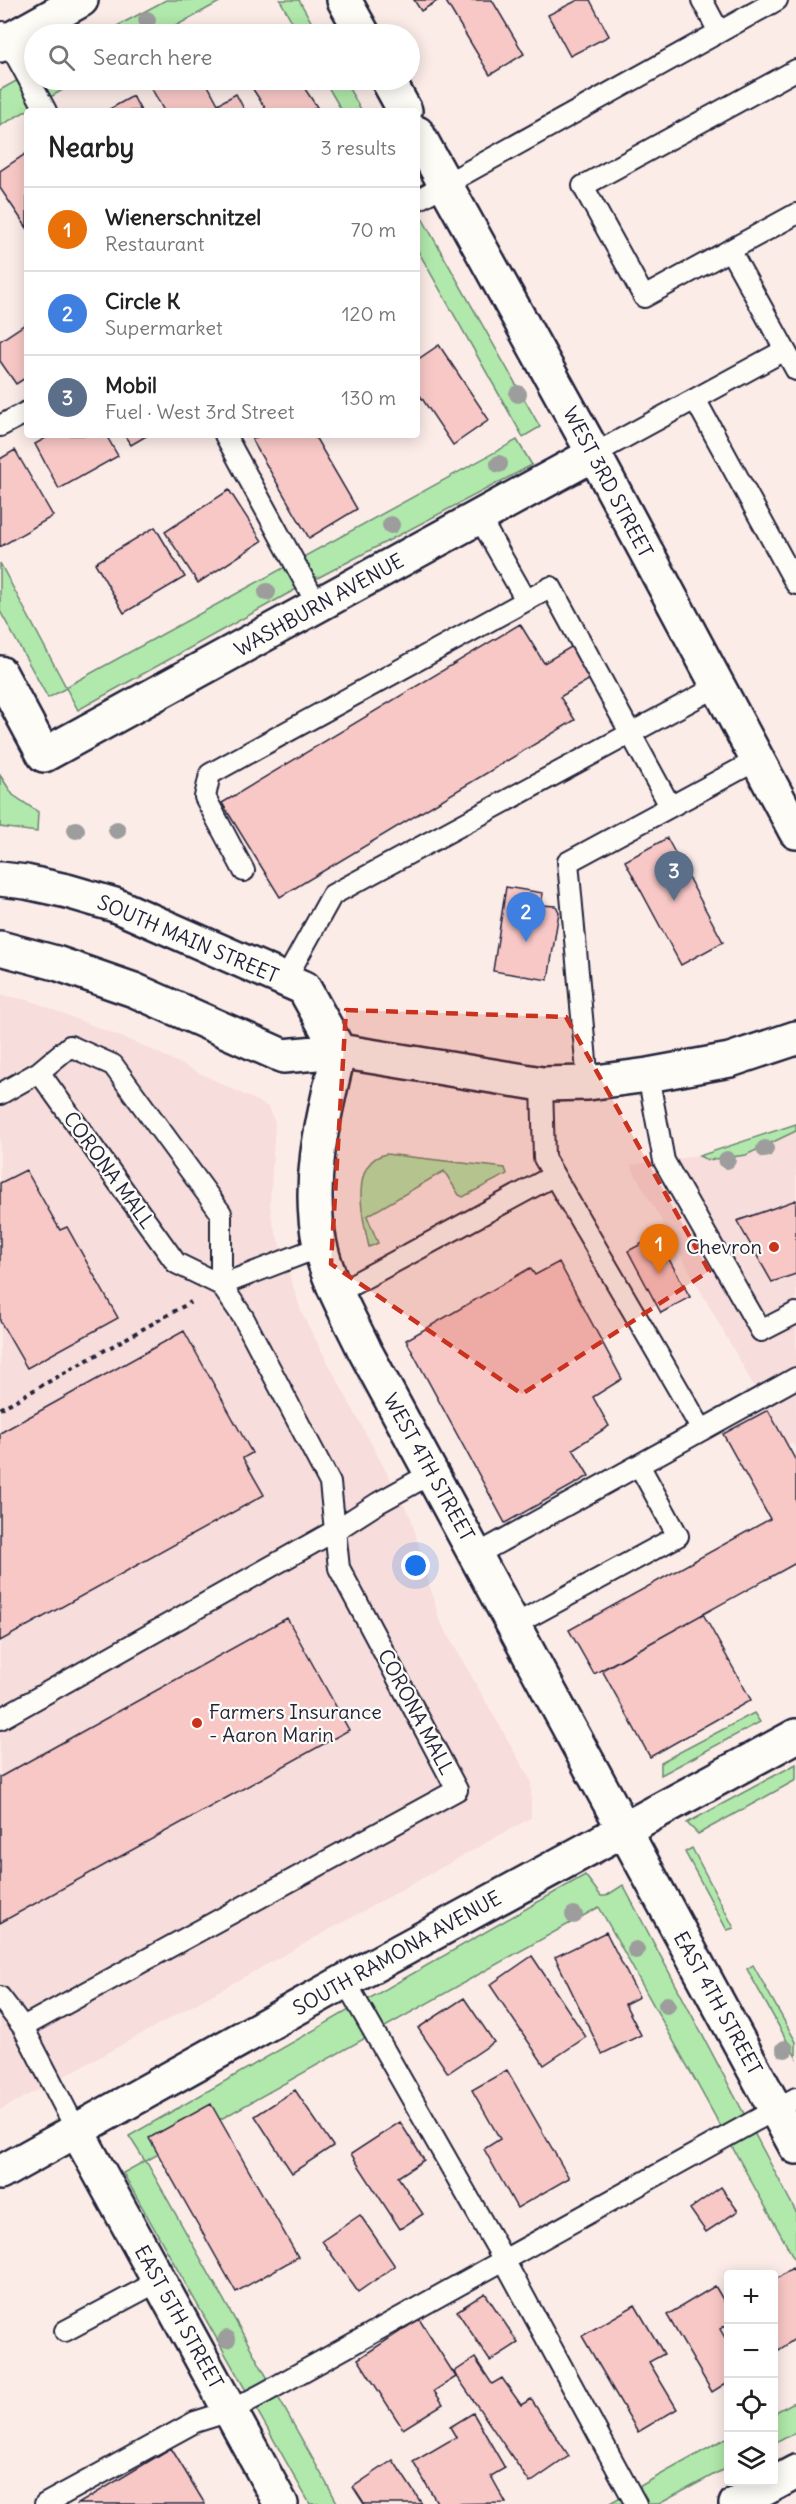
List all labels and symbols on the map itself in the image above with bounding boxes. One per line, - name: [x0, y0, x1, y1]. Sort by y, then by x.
- street label: WEST 3RD STREET: [558, 402, 659, 562]
- street label: WASHBURN AVENUE: [230, 548, 408, 662]
- pin: 3: [654, 852, 694, 901]
- street label: SOUTH MAIN STREET: [94, 889, 283, 988]
- pin: 2: [506, 892, 546, 942]
- street label: CORONA MALL: [59, 1106, 160, 1233]
- pin: 1: [640, 1224, 678, 1274]
- place label: Chevron: [686, 1234, 762, 1259]
- marker: Chevron: [767, 1240, 781, 1254]
- street label: WEST 4TH STREET: [378, 1388, 480, 1545]
- your location: [401, 1551, 430, 1580]
- street label: CORONA MALL: [373, 1645, 460, 1779]
- place label: Farmers Insurance - Aaron Marin: [209, 1699, 382, 1747]
- marker: Farmers Insurance - Aaron Marin: [190, 1716, 204, 1730]
- street label: SOUTH RAMONA AVENUE: [288, 1885, 505, 2020]
- street label: EAST 4TH STREET: [669, 1927, 768, 2079]
- street label: EAST 5TH STREET: [130, 2241, 229, 2393]

